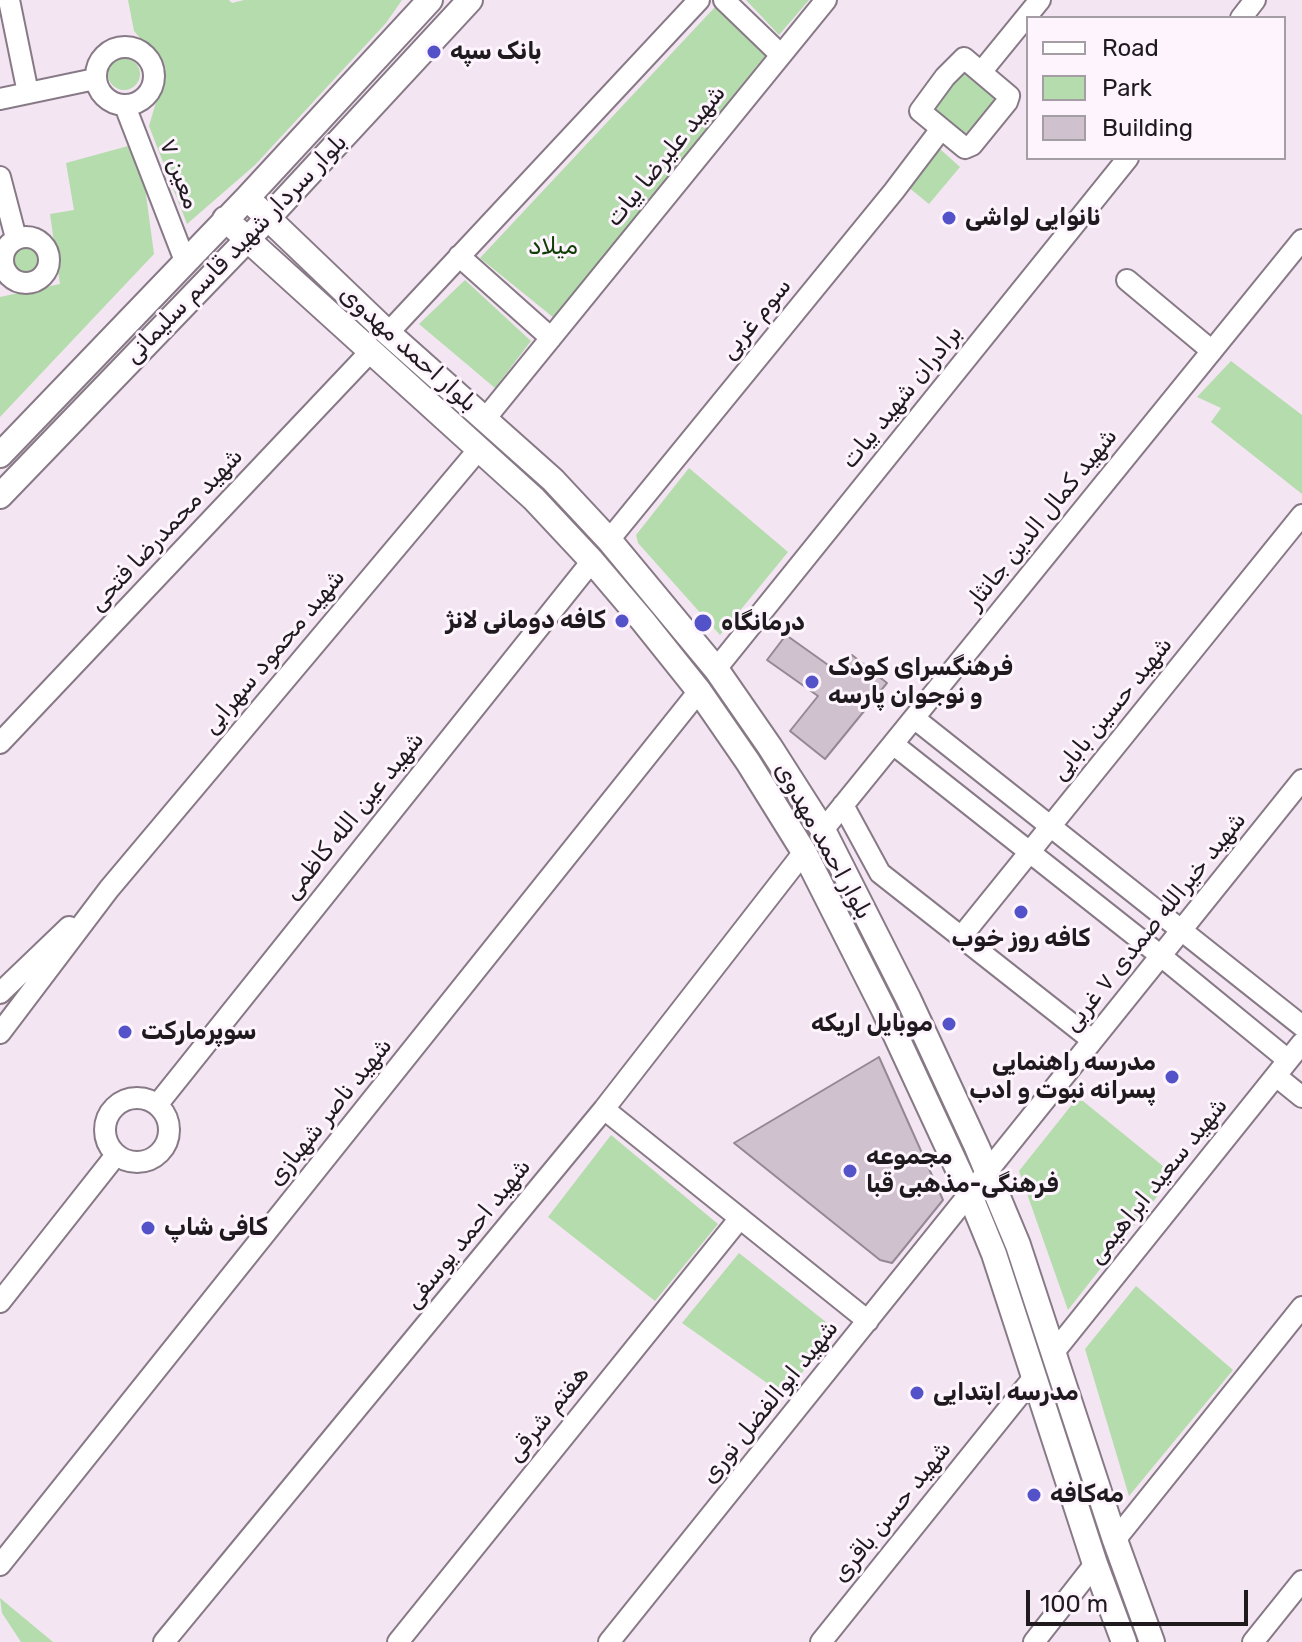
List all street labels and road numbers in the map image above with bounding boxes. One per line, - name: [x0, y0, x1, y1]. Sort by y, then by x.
- street label: شهید علیرضا بیات: [600, 79, 732, 233]
- street label: بلوار سردار شهید قاسم سلیمانی: [119, 128, 353, 370]
- street label: معین ۷: [152, 135, 206, 213]
- street label: سوم غربی: [714, 272, 798, 366]
- street label: بلوار احمد مهدوی: [333, 280, 483, 418]
- street label: برادران شهید بیات: [835, 319, 969, 475]
- street label: شهید کمال الدین جانثار: [960, 423, 1124, 615]
- street label: شهید محمدرضا فتحی: [83, 442, 249, 618]
- street label: شهید محمود سهرابی: [197, 564, 351, 740]
- street label: شهید حسین بابایی: [1045, 631, 1179, 787]
- street label: شهید عین الله کاظمی: [277, 726, 431, 906]
- street label: بلوار احمد مهدوی: [768, 757, 878, 925]
- street label: شهید خیرالله صمدی ۷ غربی: [1057, 806, 1253, 1038]
- street label: شهید ناصر شهبازی: [261, 1032, 399, 1192]
- street label: شهید سعید ابراهیمی: [1082, 1092, 1234, 1270]
- street label: شهید احمد یوسفی: [399, 1153, 537, 1315]
- street label: شهید ابوالفضل نوری: [695, 1314, 845, 1490]
- street label: هفتم شرقی: [501, 1360, 595, 1468]
- street label: شهید حسن باقری: [826, 1435, 958, 1589]

